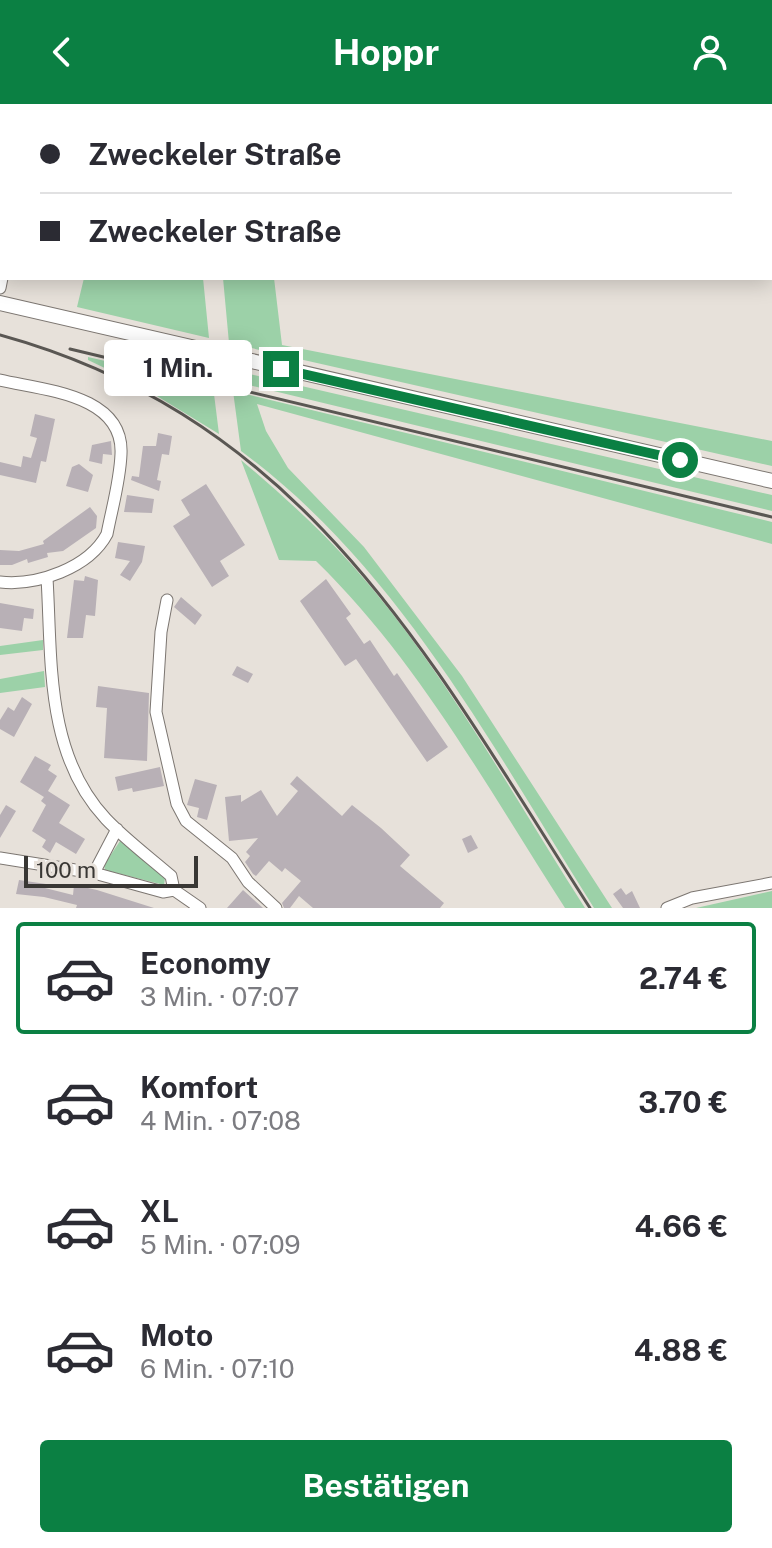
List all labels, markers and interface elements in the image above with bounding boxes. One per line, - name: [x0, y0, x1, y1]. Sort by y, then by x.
- icon: back: [40, 30, 84, 74]
- icon: person: [688, 30, 732, 74]
- text: Hoppr: [333, 31, 439, 73]
- text: Zweckeler Straße: [88, 136, 342, 172]
- text: Zweckeler Straße: [88, 213, 342, 249]
- callout: 1 Min.: [105, 341, 253, 397]
- route end: [263, 351, 299, 387]
- text: 1 Min.: [143, 352, 213, 383]
- route start: [662, 442, 698, 478]
- scale bar: [24, 852, 198, 888]
- text: 100 m: [36, 857, 96, 883]
- icon: car: [44, 942, 116, 1014]
- text: Economy: [140, 945, 271, 981]
- text: 2.74 €: [639, 960, 728, 996]
- text: 3 Min. · 07:07: [140, 981, 299, 1012]
- icon: car: [44, 1066, 116, 1138]
- text: Komfort: [140, 1069, 258, 1105]
- text: 3.70 €: [638, 1084, 728, 1120]
- text: 4 Min. · 07:08: [140, 1105, 301, 1136]
- icon: car: [44, 1190, 116, 1262]
- text: XL: [140, 1193, 179, 1229]
- text: 4.66 €: [634, 1208, 728, 1244]
- text: 5 Min. · 07:09: [140, 1229, 301, 1260]
- icon: car: [44, 1314, 116, 1386]
- text: Moto: [140, 1317, 213, 1353]
- text: 4.88 €: [634, 1332, 728, 1368]
- text: 6 Min. · 07:10: [140, 1353, 295, 1384]
- button: Bestätigen: [40, 1440, 732, 1532]

